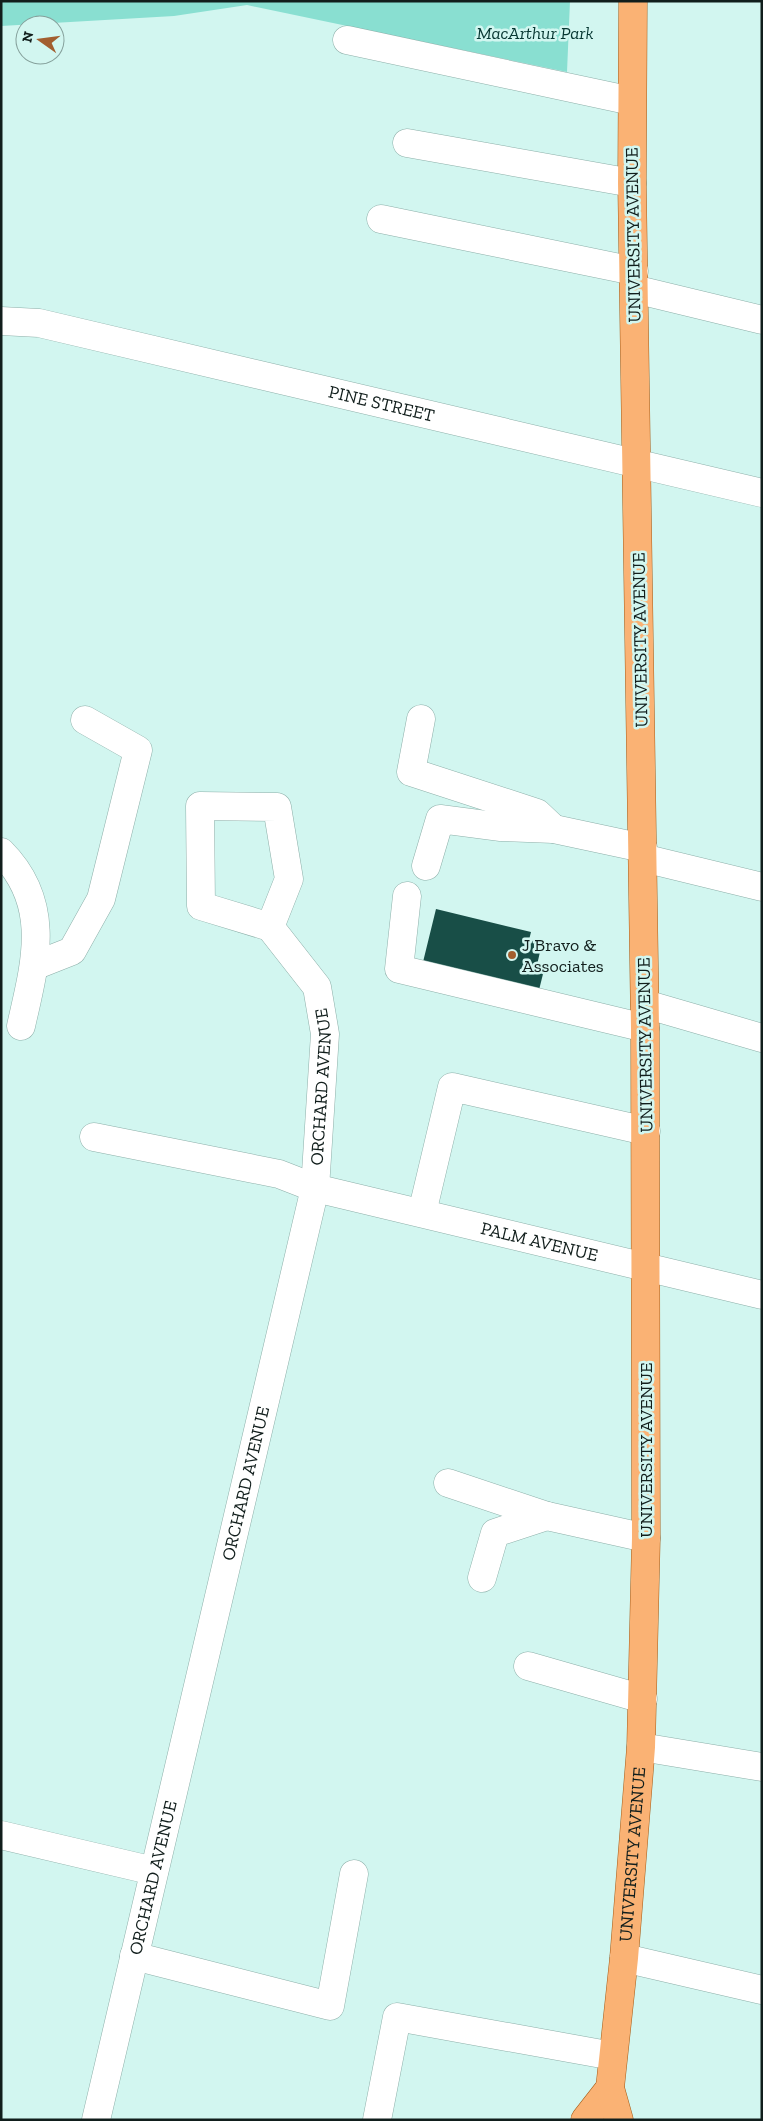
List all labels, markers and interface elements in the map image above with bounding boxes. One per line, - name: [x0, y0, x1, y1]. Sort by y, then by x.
- north arrow: [15, 15, 65, 65]
- park label: MacArthur Park: [476, 22, 594, 44]
- text: N: [18, 29, 37, 44]
- street label: UNIVERSITY AVENUE: [620, 147, 646, 323]
- street label: PINE STREET: [326, 380, 437, 427]
- street label: UNIVERSITY AVENUE: [627, 552, 653, 728]
- place label: J Bravo & Associates: [522, 934, 604, 977]
- marker: J Bravo & Associates: [506, 949, 518, 961]
- street label: UNIVERSITY AVENUE: [632, 957, 658, 1133]
- street label: ORCHARD AVENUE: [305, 1006, 336, 1166]
- street label: PALM AVENUE: [479, 1217, 600, 1266]
- street label: UNIVERSITY AVENUE: [635, 1362, 657, 1538]
- street label: ORCHARD AVENUE: [217, 1404, 274, 1563]
- street label: UNIVERSITY AVENUE: [614, 1766, 650, 1943]
- street label: ORCHARD AVENUE: [124, 1798, 182, 1957]

